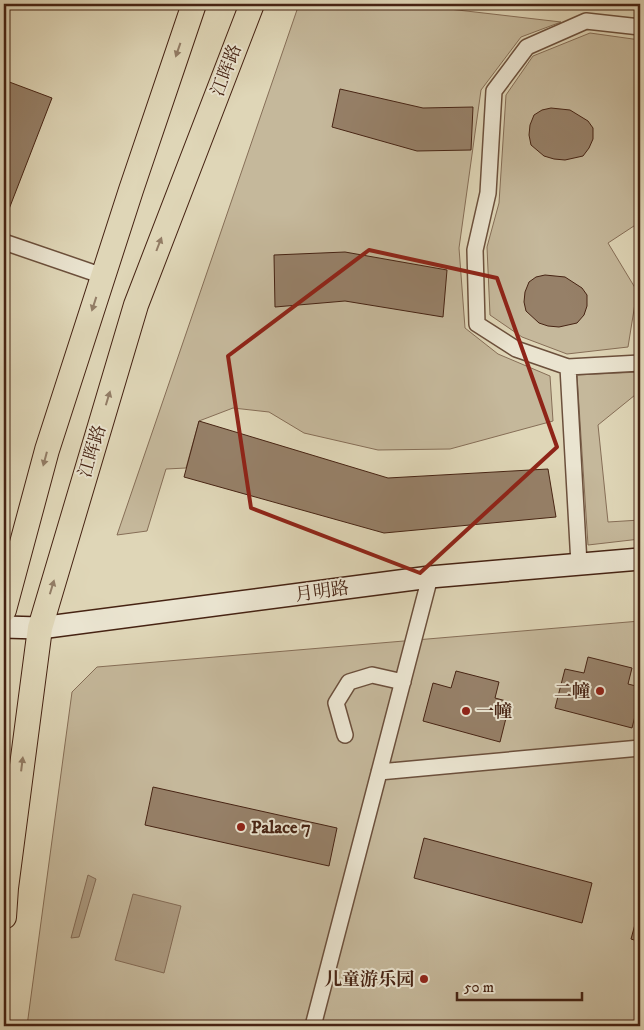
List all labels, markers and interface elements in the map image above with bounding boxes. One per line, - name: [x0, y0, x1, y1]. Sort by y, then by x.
- street label: 江晖路: [207, 41, 247, 100]
- one-way arrow: [174, 43, 182, 58]
- one-way arrow: [155, 236, 163, 251]
- one-way arrow: [90, 296, 97, 311]
- one-way arrow: [105, 391, 113, 406]
- street label: 江晖路: [75, 422, 111, 480]
- one-way arrow: [41, 451, 49, 466]
- street label: 月明路: [294, 577, 350, 607]
- one-way arrow: [48, 580, 56, 595]
- place label: 二幢: [554, 681, 590, 703]
- marker: 二幢: [594, 685, 606, 697]
- place label: 一幢: [476, 701, 512, 723]
- marker: 一幢: [460, 705, 472, 717]
- one-way arrow: [18, 756, 26, 772]
- place label: Palace 7: [251, 817, 311, 839]
- marker: Palace 7: [235, 821, 247, 833]
- place label: 儿童游乐园: [324, 969, 414, 991]
- scale bar: [457, 970, 582, 1002]
- marker: 儿童游乐园: [418, 973, 430, 985]
- text: 50 m: [464, 978, 494, 997]

